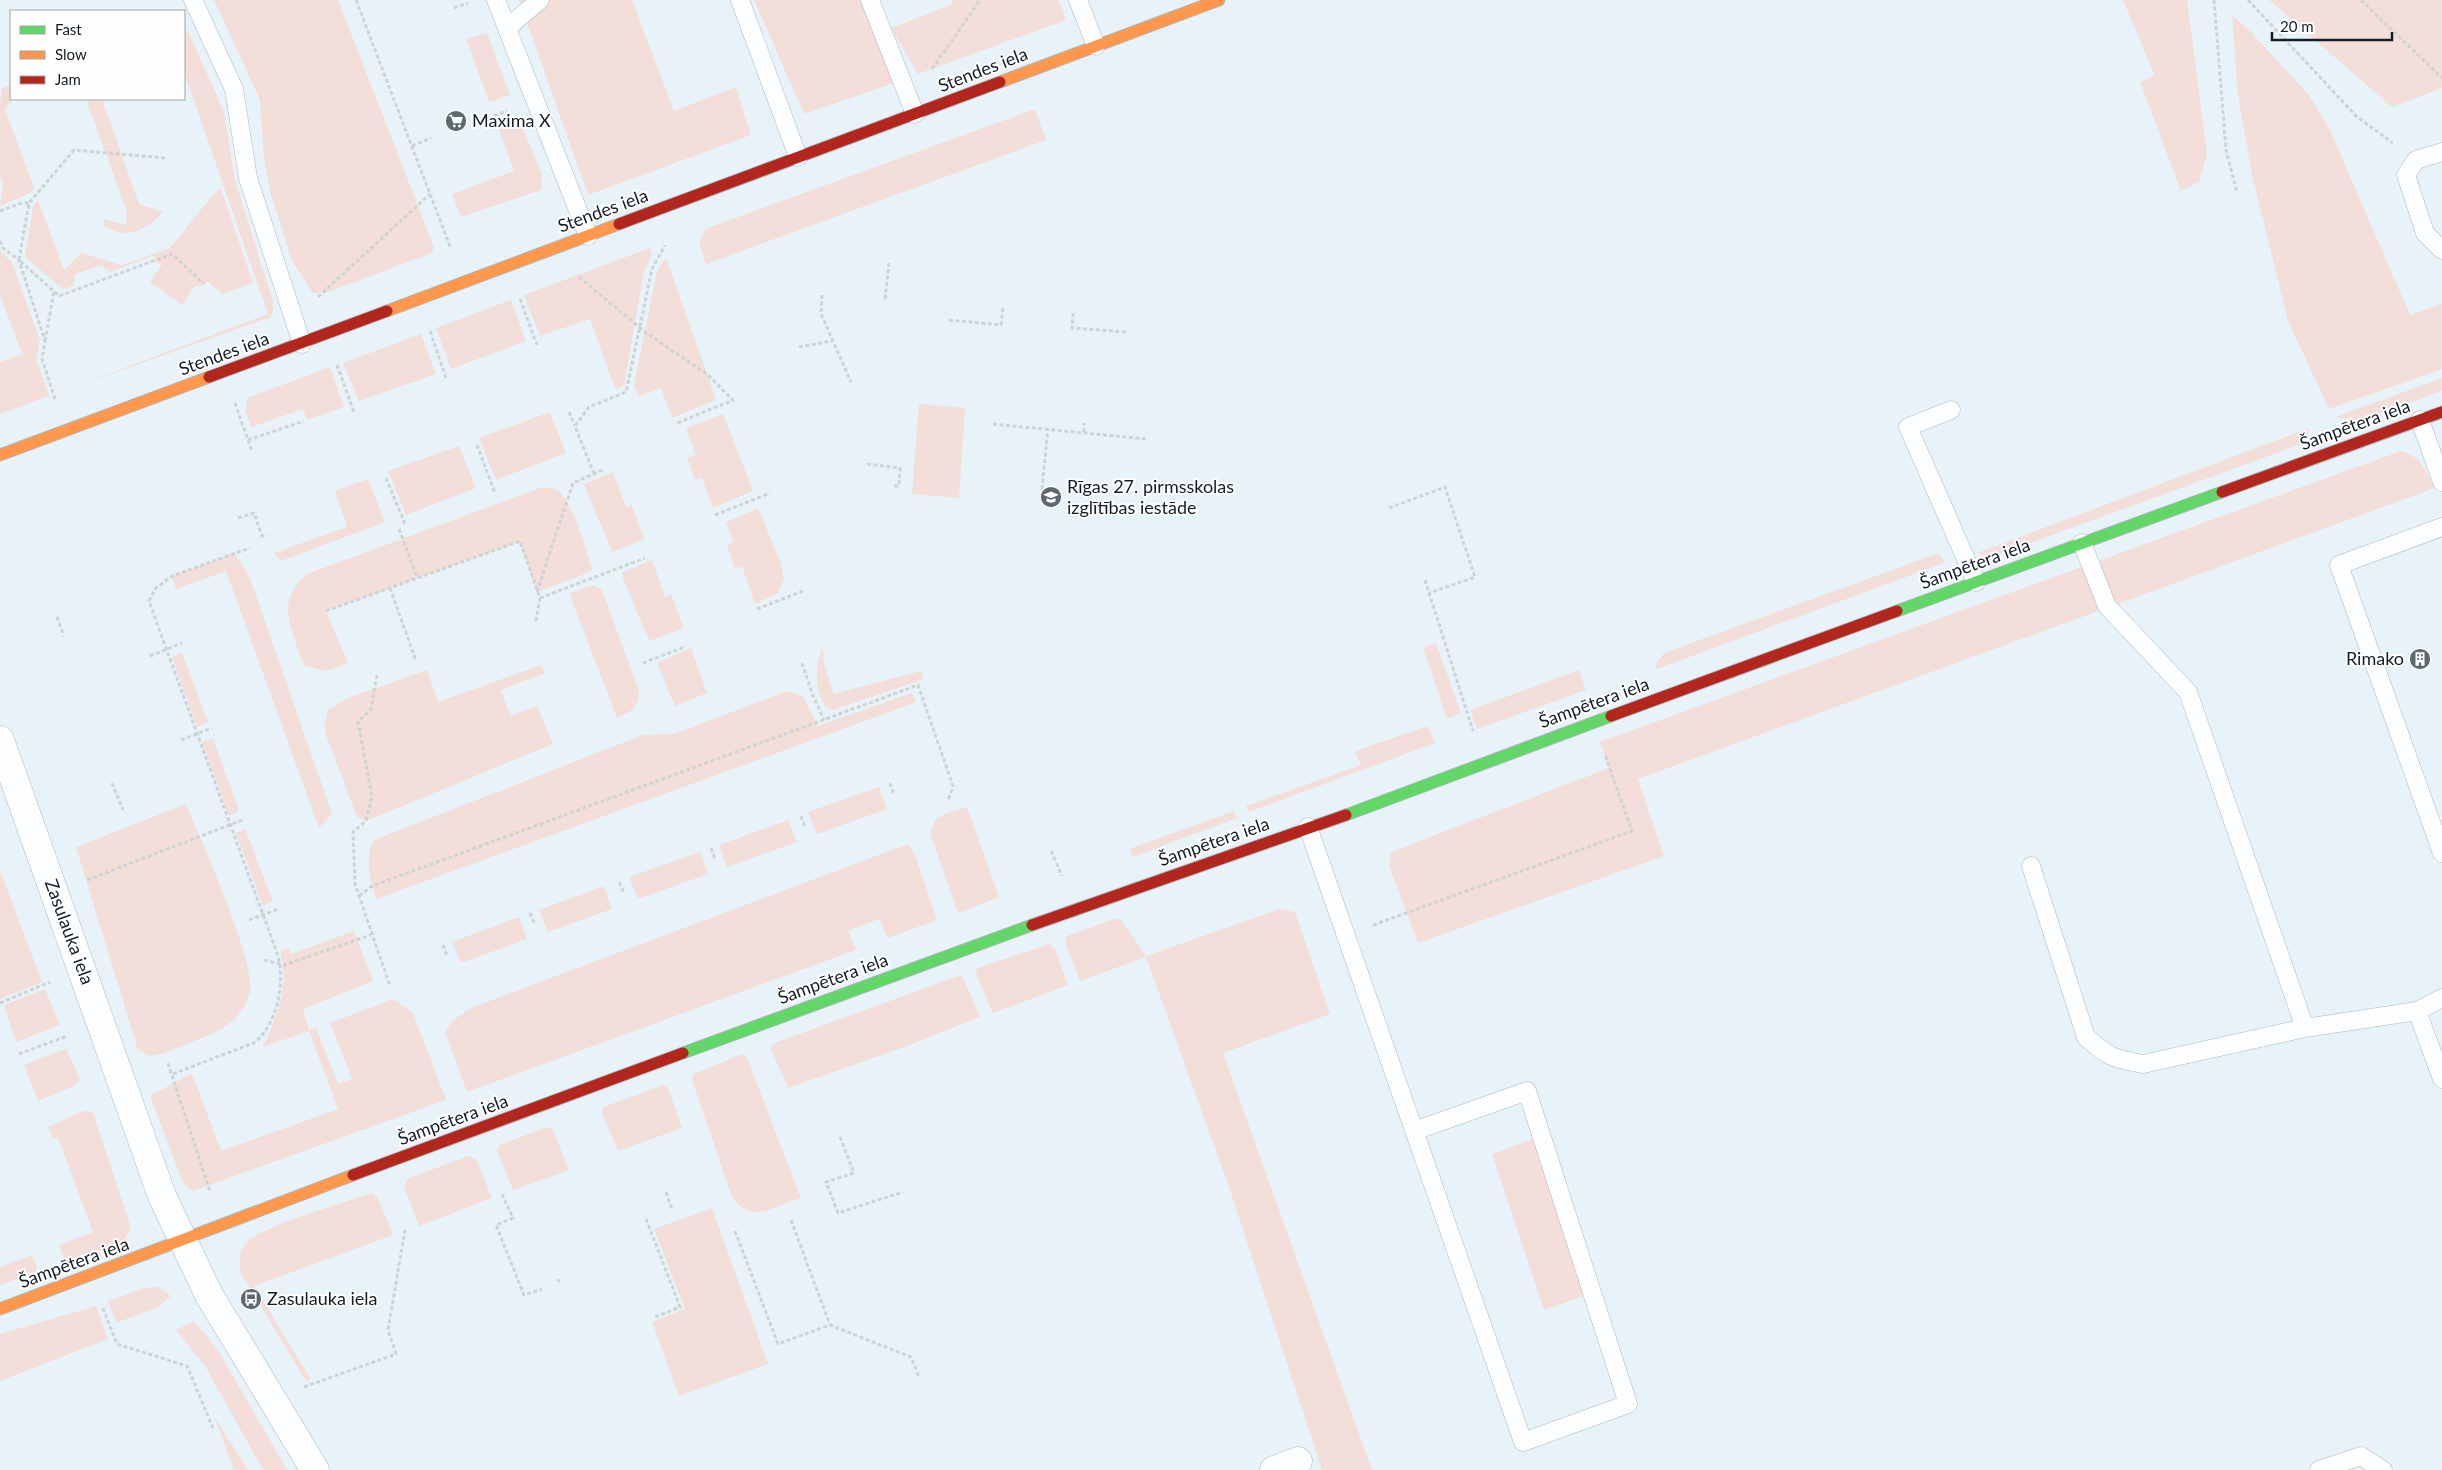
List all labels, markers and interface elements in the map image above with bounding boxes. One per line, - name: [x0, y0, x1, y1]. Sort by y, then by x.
- legend: [10, 10, 185, 100]
- scale bar: [2272, 10, 2392, 42]
- text: 20 m: [2280, 17, 2314, 35]
- text: Fast: [55, 20, 82, 38]
- street label: Stendes iela: [935, 42, 1031, 96]
- text: Slow: [55, 45, 87, 63]
- text: Jam: [55, 70, 81, 88]
- supermarket icon: Maxima X: [444, 109, 468, 133]
- place label: Maxima X: [472, 109, 551, 131]
- street label: Stendes iela: [555, 184, 651, 237]
- street label: Stendes iela: [176, 327, 272, 380]
- street label: Šampētera iela: [2296, 394, 2413, 454]
- place label: Rīgas 27. pirmsskolas izglītības iestāde: [1067, 475, 1234, 518]
- school or university icon: Rīgas 27. pirmsskolas izglītības iestāde: [1039, 485, 1063, 509]
- street label: Šampētera iela: [1916, 533, 2033, 593]
- place label: Rimako: [2346, 647, 2404, 669]
- building icon: Rimako: [2408, 647, 2432, 671]
- street label: Šampētera iela: [1535, 672, 1652, 732]
- street label: Šampētera iela: [1155, 812, 1272, 870]
- street label: Zasulauka iela: [41, 876, 99, 987]
- street label: Šampētera iela: [774, 948, 891, 1008]
- street label: Šampētera iela: [394, 1089, 511, 1149]
- street label: Šampētera iela: [15, 1232, 132, 1292]
- bus stop icon: Zasulauka iela: [239, 1287, 263, 1311]
- place label: Zasulauka iela: [267, 1287, 378, 1309]

